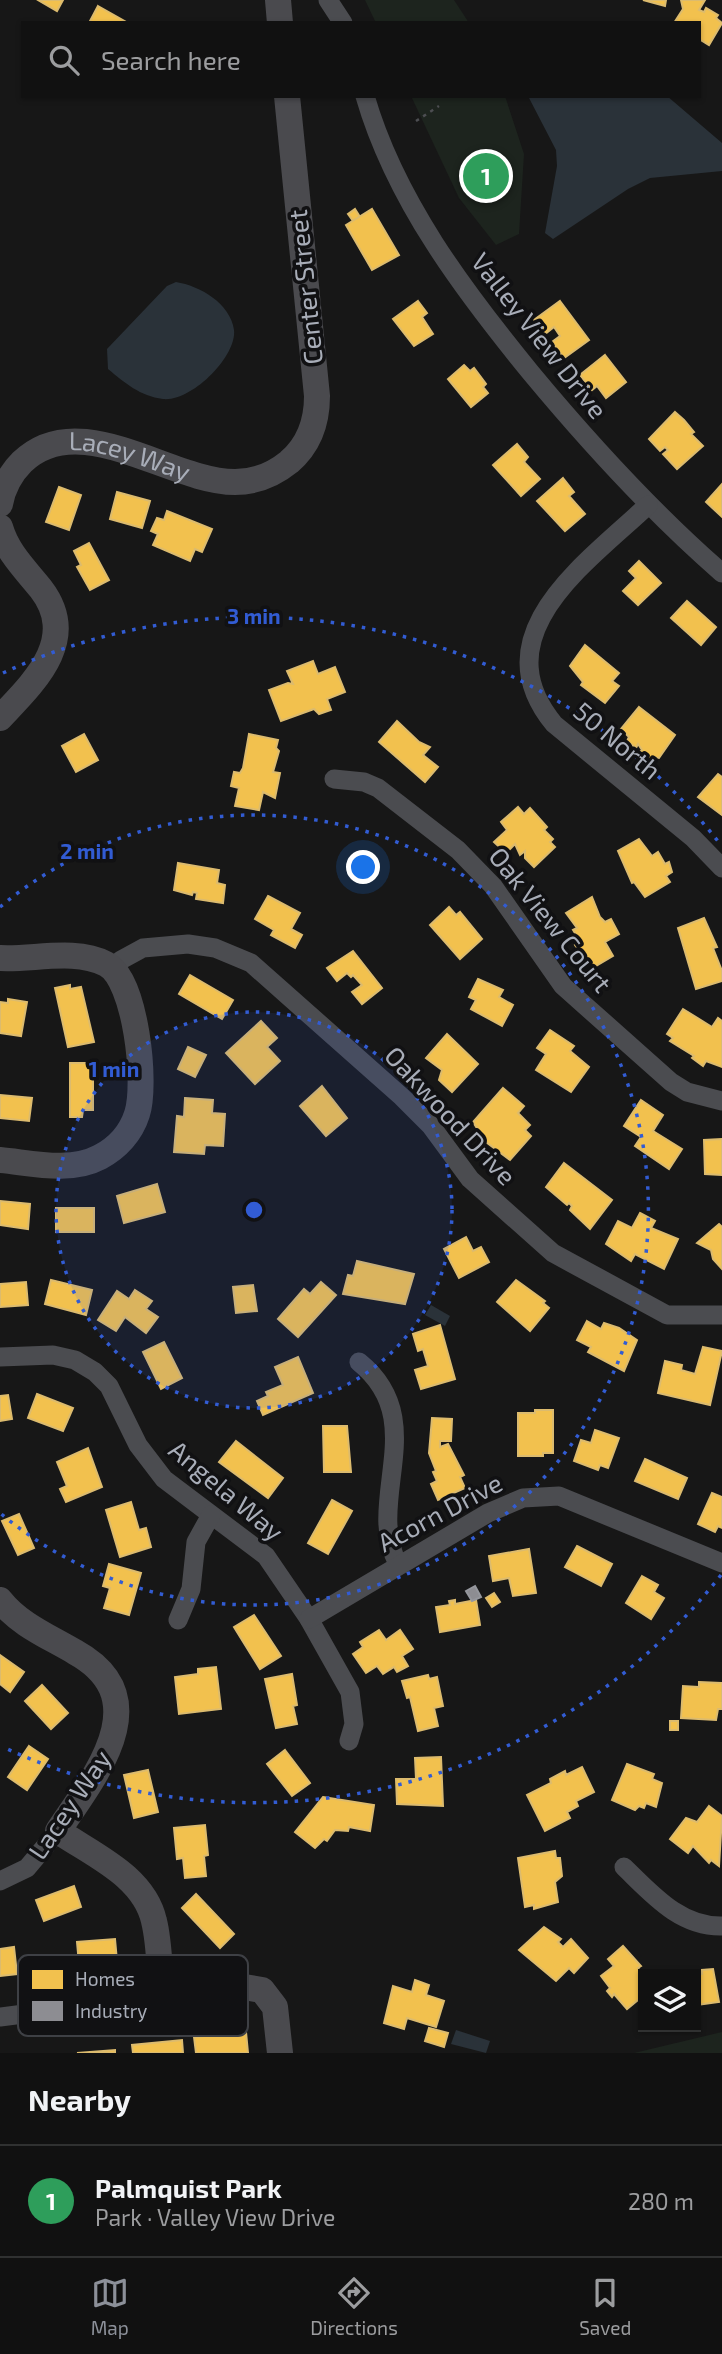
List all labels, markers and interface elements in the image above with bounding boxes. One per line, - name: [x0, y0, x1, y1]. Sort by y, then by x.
- search box: [21, 21, 701, 98]
- icon: search: [45, 41, 83, 79]
- text: Search here: [101, 44, 241, 75]
- pin: 1: [463, 150, 509, 202]
- street label: Center Street: [281, 208, 328, 366]
- street label: Valley View Drive: [466, 246, 614, 424]
- street label: Lacey Way: [69, 424, 195, 487]
- text: 3 min: [227, 603, 281, 628]
- street label: 50 North: [568, 695, 668, 785]
- text: 2 min: [60, 838, 114, 863]
- street label: Oak View Court: [483, 840, 619, 998]
- your location: [346, 850, 380, 884]
- street label: Oakwood Drive: [379, 1039, 523, 1191]
- text: 1 min: [89, 1056, 139, 1081]
- centre of rings: [242, 1198, 266, 1222]
- street label: Angela Way: [164, 1433, 291, 1547]
- street label: Acorn Drive: [372, 1466, 507, 1557]
- street label: Lacey Way: [21, 1743, 117, 1865]
- legend: [18, 1955, 248, 2036]
- text: Homes: [75, 1967, 135, 1990]
- map controls: [638, 1969, 701, 2032]
- button: layers: [638, 1969, 701, 2032]
- text: Industry: [75, 1999, 147, 2022]
- text: Nearby: [28, 2081, 131, 2117]
- text: Palmquist Park: [95, 2172, 282, 2203]
- text: 1: [46, 2187, 56, 2215]
- text: 280 m: [628, 2187, 694, 2215]
- text: Park · Valley View Drive: [95, 2203, 335, 2231]
- tab: Map: [91, 2274, 129, 2339]
- tab: Directions: [310, 2274, 398, 2339]
- tab: Saved: [579, 2274, 631, 2339]

